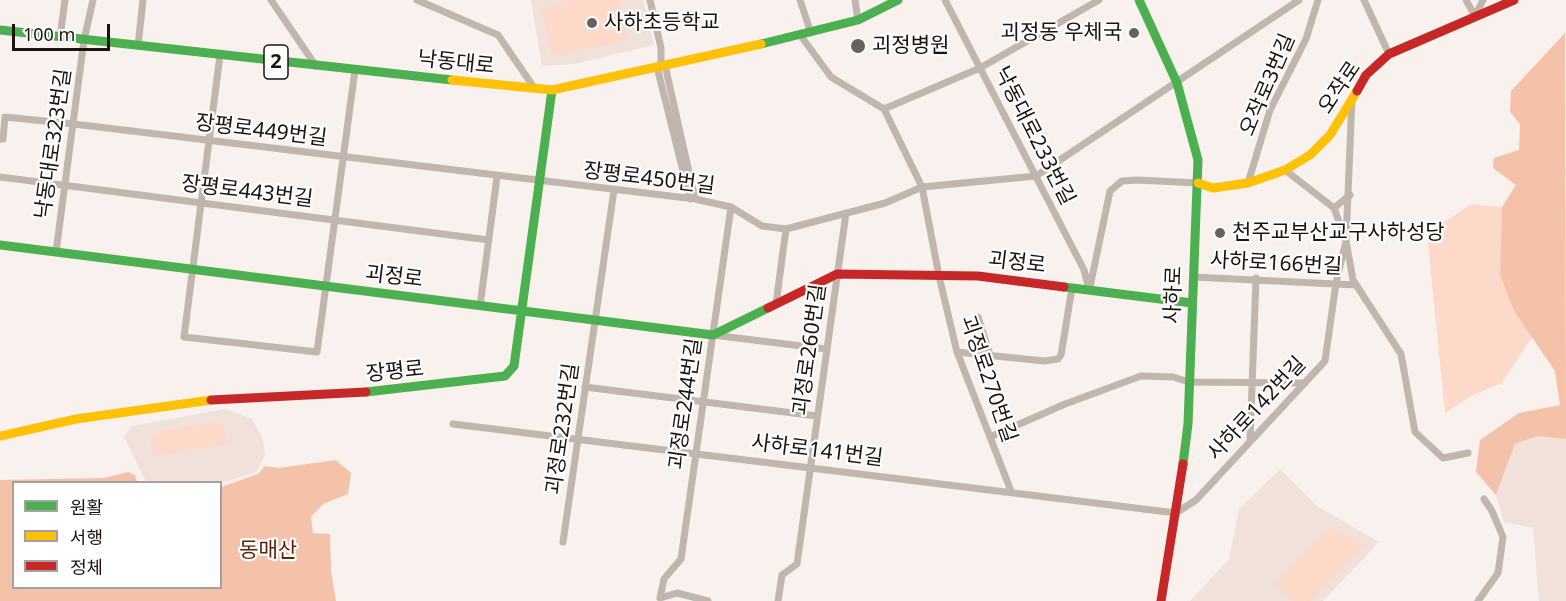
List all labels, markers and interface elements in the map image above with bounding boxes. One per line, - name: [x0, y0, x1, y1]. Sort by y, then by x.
- place label: 사하초등학교: [604, 10, 720, 36]
- scale bar: [15, 12, 112, 50]
- marker: 사하초등학교: [585, 16, 599, 30]
- place label: 괴정동 우체국: [1001, 20, 1122, 46]
- text: 100 m: [23, 22, 75, 46]
- marker: 괴정동 우체국: [1127, 26, 1141, 40]
- street label: 오작로3번길: [1235, 30, 1301, 140]
- place label: 괴정병원: [872, 33, 949, 59]
- marker: 괴정병원: [849, 37, 867, 55]
- road number: 2: [264, 45, 288, 79]
- street label: 낙동대로: [416, 46, 496, 80]
- street label: 오작로: [1313, 57, 1367, 119]
- street label: 낙동대로233번길: [988, 63, 1080, 209]
- street label: 낙동대로323번길: [31, 67, 77, 221]
- street label: 장평로449번길: [194, 110, 328, 152]
- street label: 장평로450번길: [582, 158, 716, 200]
- street label: 장평로443번길: [180, 171, 314, 213]
- place label: 천주교부산교구사하성당: [1232, 220, 1445, 246]
- marker: 천주교부산교구사하성당: [1213, 226, 1227, 240]
- street label: 괴정로: [987, 247, 1047, 279]
- street label: 사하로166번길: [1209, 248, 1343, 280]
- street label: 괴정로: [364, 261, 424, 293]
- street label: 사하로: [1160, 266, 1188, 324]
- street label: 괴정로260번길: [788, 283, 832, 417]
- street label: 괴정로270번길: [954, 312, 1022, 446]
- street label: 괴정로244번길: [664, 337, 708, 471]
- street label: 사하로142번길: [1203, 352, 1311, 466]
- street label: 장평로: [365, 356, 425, 388]
- street label: 괴정로232번길: [541, 362, 585, 496]
- street label: 사하로141번길: [750, 430, 884, 472]
- legend: [12, 481, 222, 589]
- text: 원활: [70, 495, 103, 519]
- text: 서행: [70, 525, 103, 549]
- park label: 동매산: [239, 538, 297, 564]
- text: 정체: [70, 555, 103, 579]

